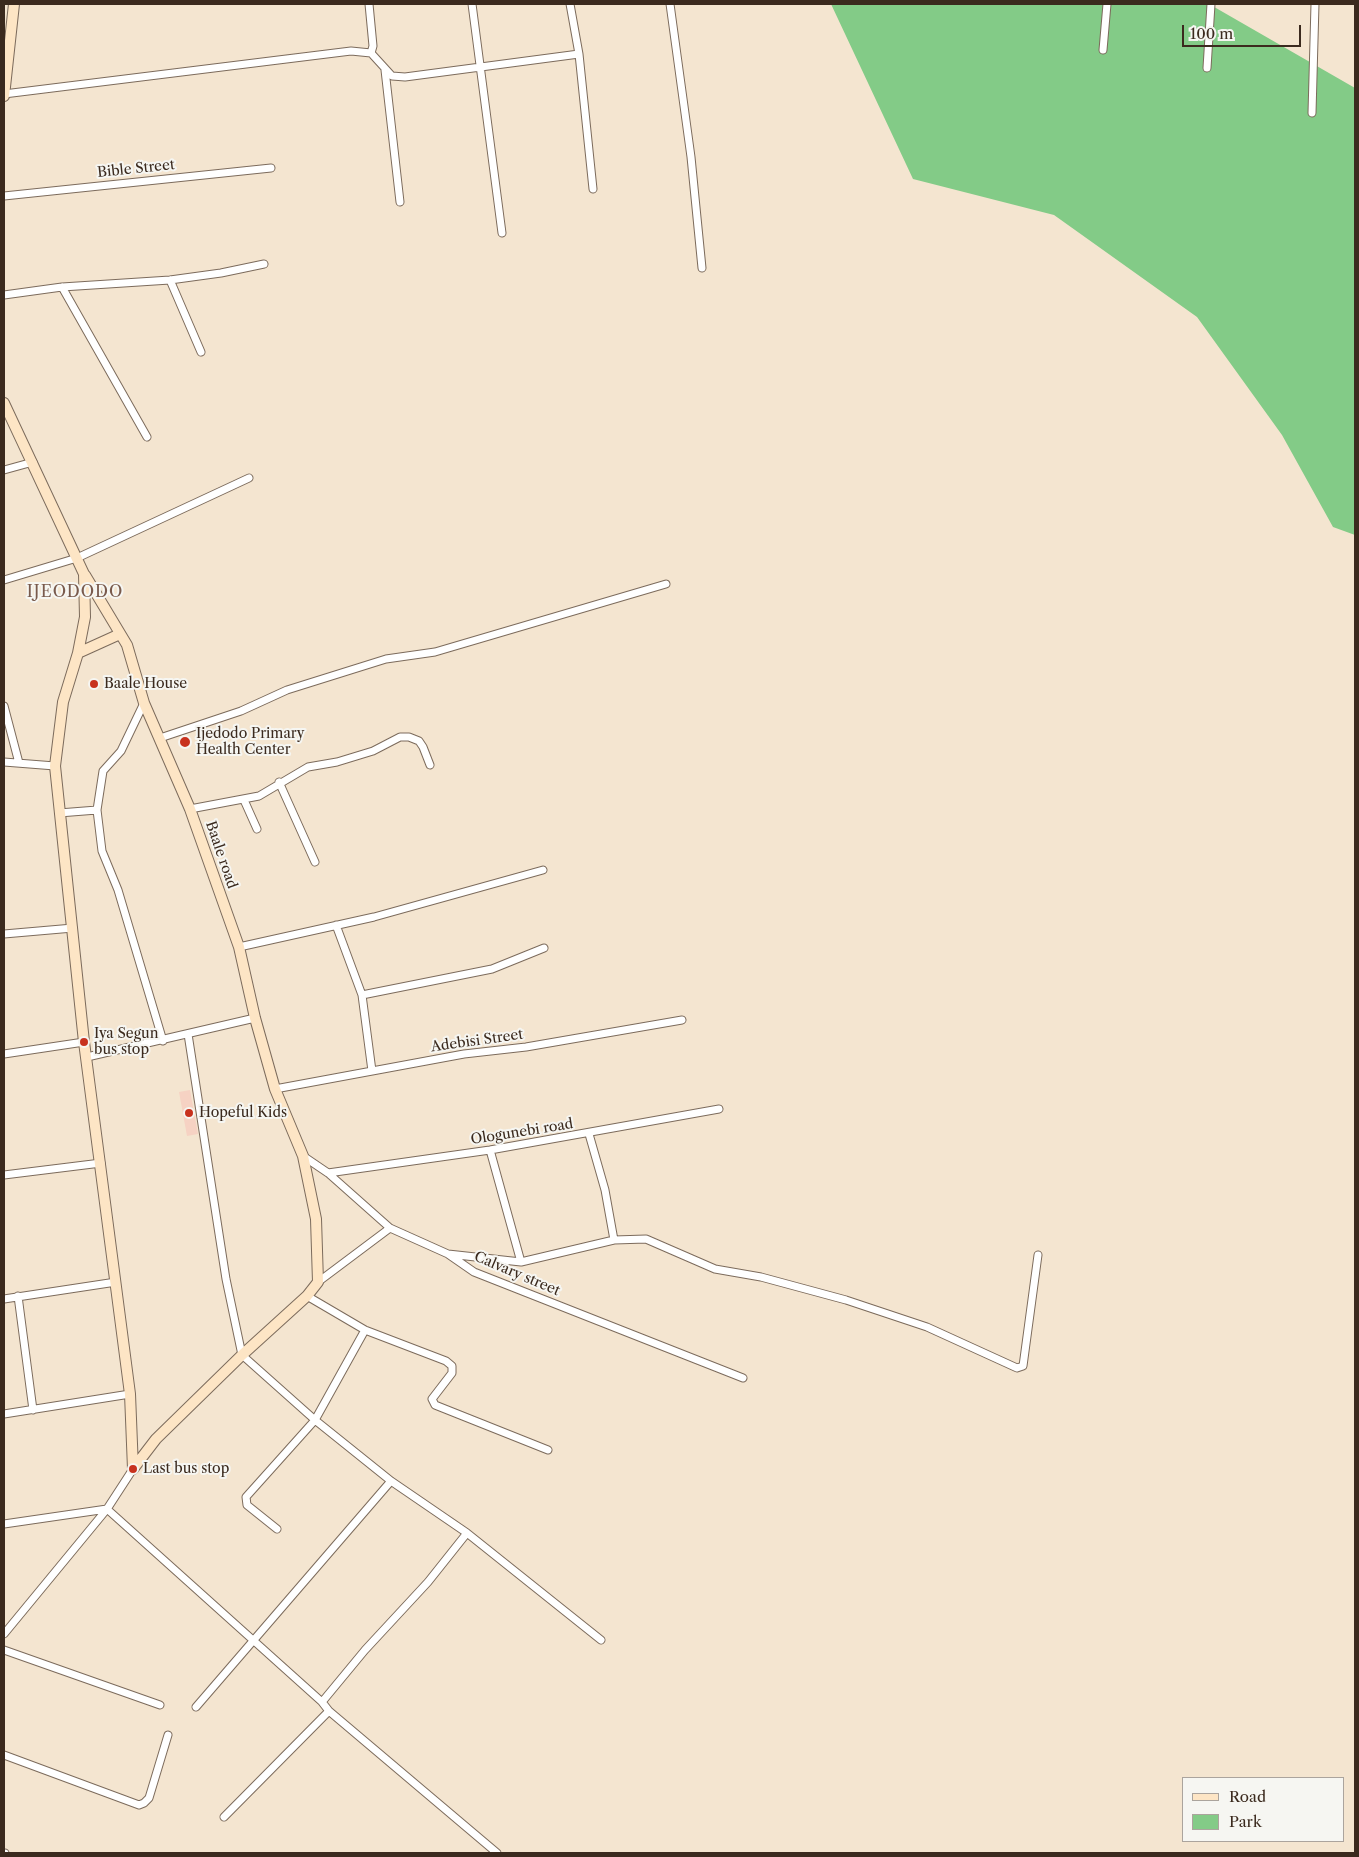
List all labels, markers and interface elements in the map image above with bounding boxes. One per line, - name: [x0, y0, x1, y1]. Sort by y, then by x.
- scale bar: [1184, 15, 1303, 47]
- text: 100 m: [1190, 24, 1233, 43]
- street label: Bible Street: [96, 157, 176, 181]
- district label: IJEODODO: [26, 582, 124, 602]
- place label: Baale House: [104, 676, 187, 692]
- marker: Baale House: [88, 678, 100, 690]
- place label: Ijedodo Primary Health Center: [196, 726, 304, 759]
- marker: Ijedodo Primary Health Center: [178, 735, 192, 749]
- street label: Baale road: [202, 819, 240, 891]
- place label: Iya Segun bus stop: [94, 1026, 158, 1058]
- street label: Adebisi Street: [430, 1026, 524, 1056]
- marker: Iya Segun bus stop: [78, 1036, 90, 1048]
- place label: Hopeful Kids: [199, 1105, 287, 1121]
- marker: Hopeful Kids: [183, 1107, 195, 1119]
- street label: Ologunebi road: [470, 1116, 574, 1148]
- street label: Calvary street: [472, 1248, 562, 1300]
- place label: Last bus stop: [143, 1461, 229, 1477]
- marker: Last bus stop: [127, 1463, 139, 1475]
- legend: [1182, 1777, 1344, 1842]
- text: Road: [1229, 1787, 1266, 1806]
- text: Park: [1229, 1812, 1262, 1831]

